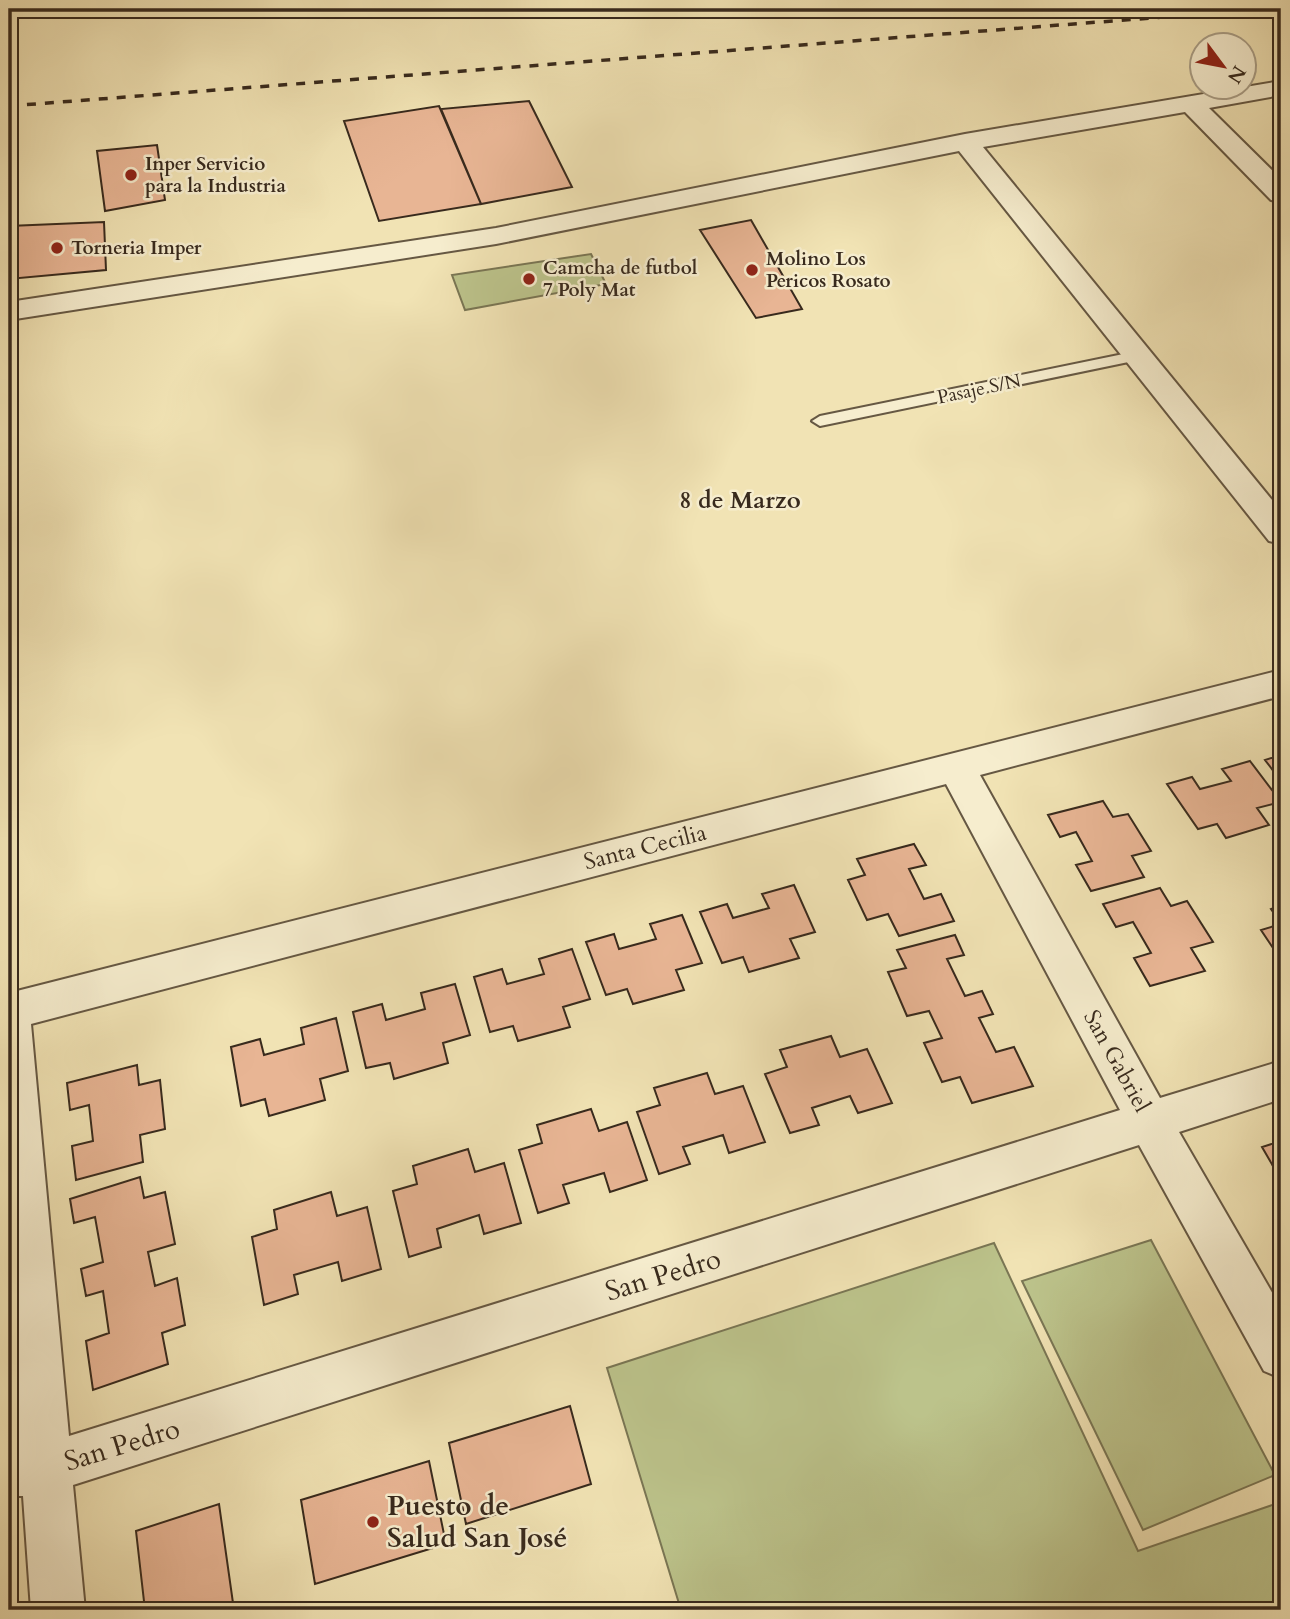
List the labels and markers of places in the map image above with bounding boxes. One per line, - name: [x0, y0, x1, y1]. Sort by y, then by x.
- place label: Inper Servicio para la Industria: [145, 151, 286, 199]
- marker: Inper Servicio para la Industria: [123, 167, 139, 183]
- place label: Torneria Imper: [71, 235, 202, 261]
- marker: Torneria Imper: [49, 240, 65, 256]
- place label: Molino Los Pericos Rosato: [766, 246, 891, 294]
- place label: Camcha de futbol 7 Poly Mat: [543, 255, 698, 303]
- marker: Molino Los Pericos Rosato: [744, 262, 760, 278]
- marker: Camcha de futbol 7 Poly Mat: [521, 271, 537, 287]
- place label: Puesto de Salud San José: [387, 1487, 567, 1557]
- marker: Puesto de Salud San José: [365, 1514, 381, 1530]

